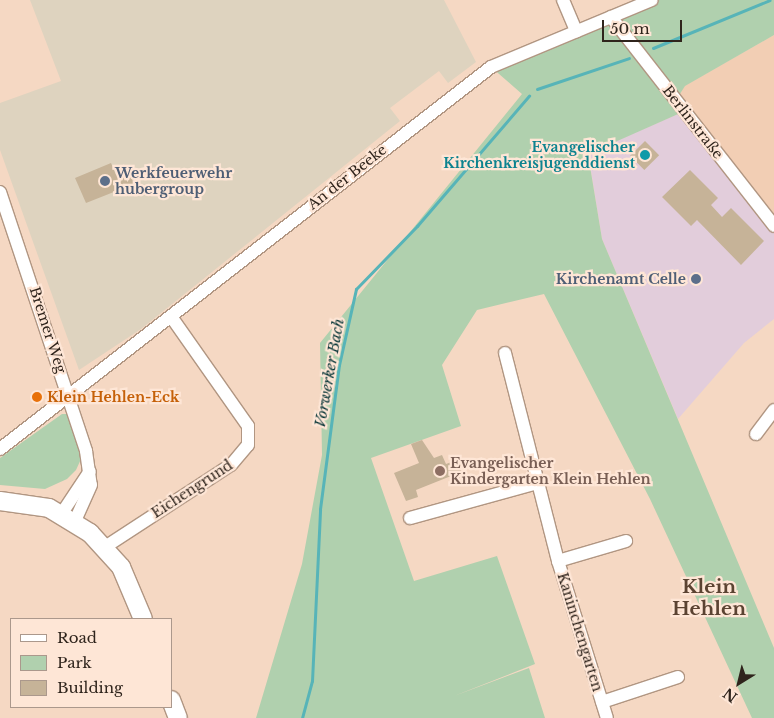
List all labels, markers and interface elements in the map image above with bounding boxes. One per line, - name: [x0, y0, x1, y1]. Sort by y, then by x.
- scale bar: [604, 10, 684, 42]
- text: 50 m: [610, 19, 650, 38]
- street label: Berlinstraße: [659, 82, 727, 162]
- place label: Evangelischer Kirchenkreisjugenddienst: [443, 139, 635, 172]
- street label: An der Beeke: [304, 141, 390, 213]
- marker: Evangelischer Kirchenkreisjugenddienst: [639, 149, 651, 161]
- place label: Werkfeuerwehr hubergroup: [115, 165, 232, 198]
- marker: Werkfeuerwehr hubergroup: [99, 175, 111, 187]
- place label: Kirchenamt Celle: [556, 271, 686, 287]
- marker: Kirchenamt Celle: [690, 273, 702, 285]
- street label: Bremer Weg: [26, 284, 70, 376]
- water label: Vorwerker Bach: [311, 317, 347, 429]
- place label: Klein Hehlen-Eck: [47, 389, 179, 405]
- marker: Klein Hehlen-Eck: [31, 391, 43, 403]
- place label: Evangelischer Kindergarten Klein Hehlen: [450, 455, 651, 488]
- street label: Eichengrund: [148, 457, 236, 521]
- marker: Evangelischer Kindergarten Klein Hehlen: [434, 465, 446, 477]
- street label: Kaninchengarten: [554, 571, 606, 693]
- district label: Klein Hehlen: [672, 576, 746, 620]
- legend: [10, 618, 172, 708]
- text: Road: [57, 628, 97, 647]
- text: Park: [57, 653, 92, 672]
- north arrow: [714, 658, 764, 708]
- text: Building: [57, 678, 123, 697]
- text: N: [720, 684, 741, 706]

